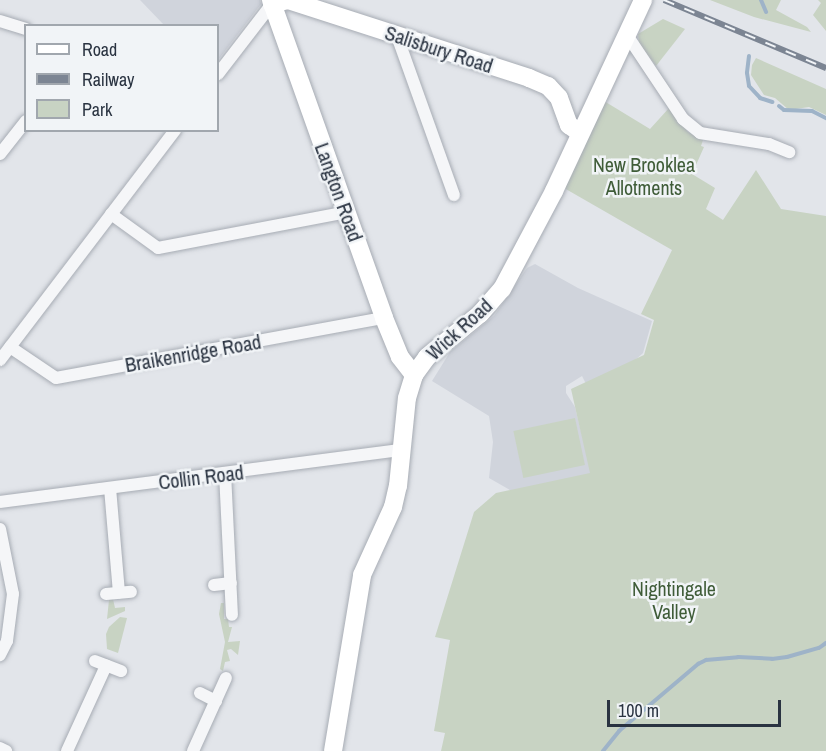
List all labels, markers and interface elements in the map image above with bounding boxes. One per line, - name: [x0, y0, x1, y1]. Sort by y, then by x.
- street label: Salisbury Road: [382, 20, 496, 78]
- legend: [24, 24, 219, 132]
- text: Road: [82, 37, 117, 62]
- text: Railway: [82, 67, 135, 92]
- text: Park: [82, 97, 112, 122]
- street label: Langton Road: [310, 139, 368, 245]
- park label: New Brooklea Allotments: [593, 153, 695, 200]
- street label: Wick Road: [421, 293, 497, 365]
- street label: Braikenridge Road: [123, 329, 263, 377]
- street label: Collin Road: [157, 460, 245, 494]
- park label: Nightingale Valley: [632, 576, 716, 623]
- scale bar: [610, 688, 784, 726]
- text: 100 m: [618, 698, 659, 723]

